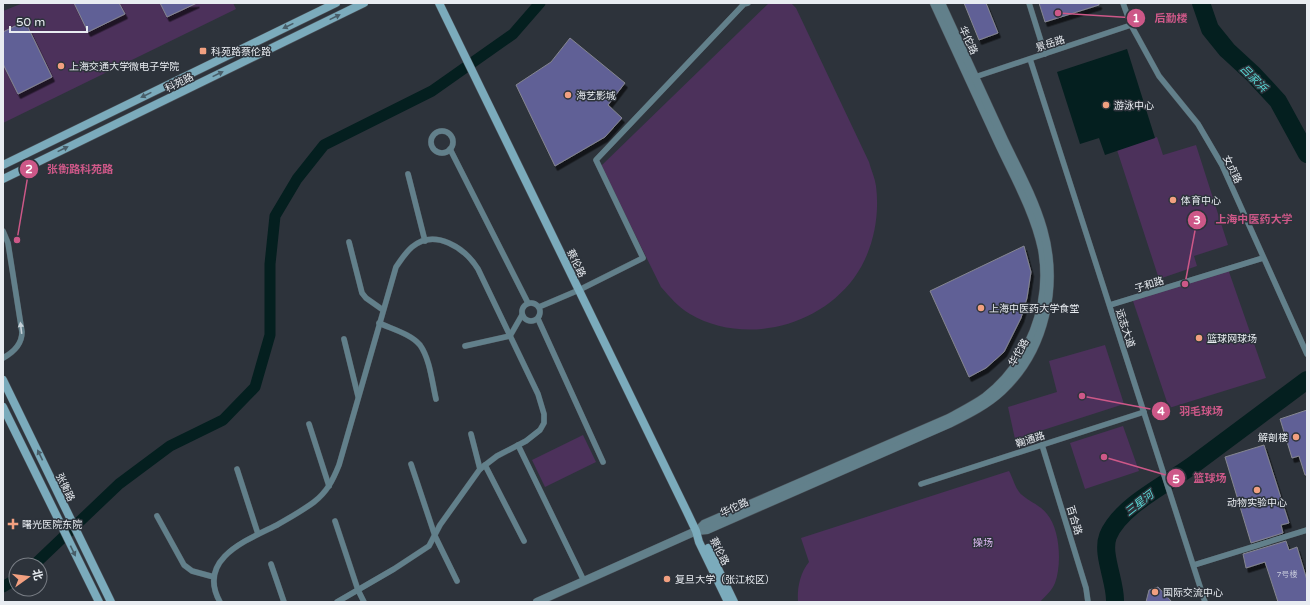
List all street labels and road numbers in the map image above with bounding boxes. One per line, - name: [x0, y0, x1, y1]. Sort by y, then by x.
- street label: 华佗路: [956, 24, 980, 57]
- street label: 景岳路: [1034, 34, 1066, 54]
- street label: 科苑路: [163, 71, 196, 95]
- street label: 女贞路: [1220, 153, 1244, 186]
- street label: 蔡伦路: [564, 247, 588, 280]
- street label: 子和路: [1133, 275, 1165, 295]
- street label: 远志大道: [1113, 307, 1137, 349]
- street label: 华佗路: [1006, 337, 1032, 368]
- street label: 鞠通路: [1014, 430, 1046, 450]
- street label: 张衡路: [53, 471, 77, 504]
- street label: 华佗路: [718, 496, 751, 519]
- street label: 百合路: [1064, 504, 1084, 536]
- street label: 蔡伦路: [707, 535, 731, 568]

